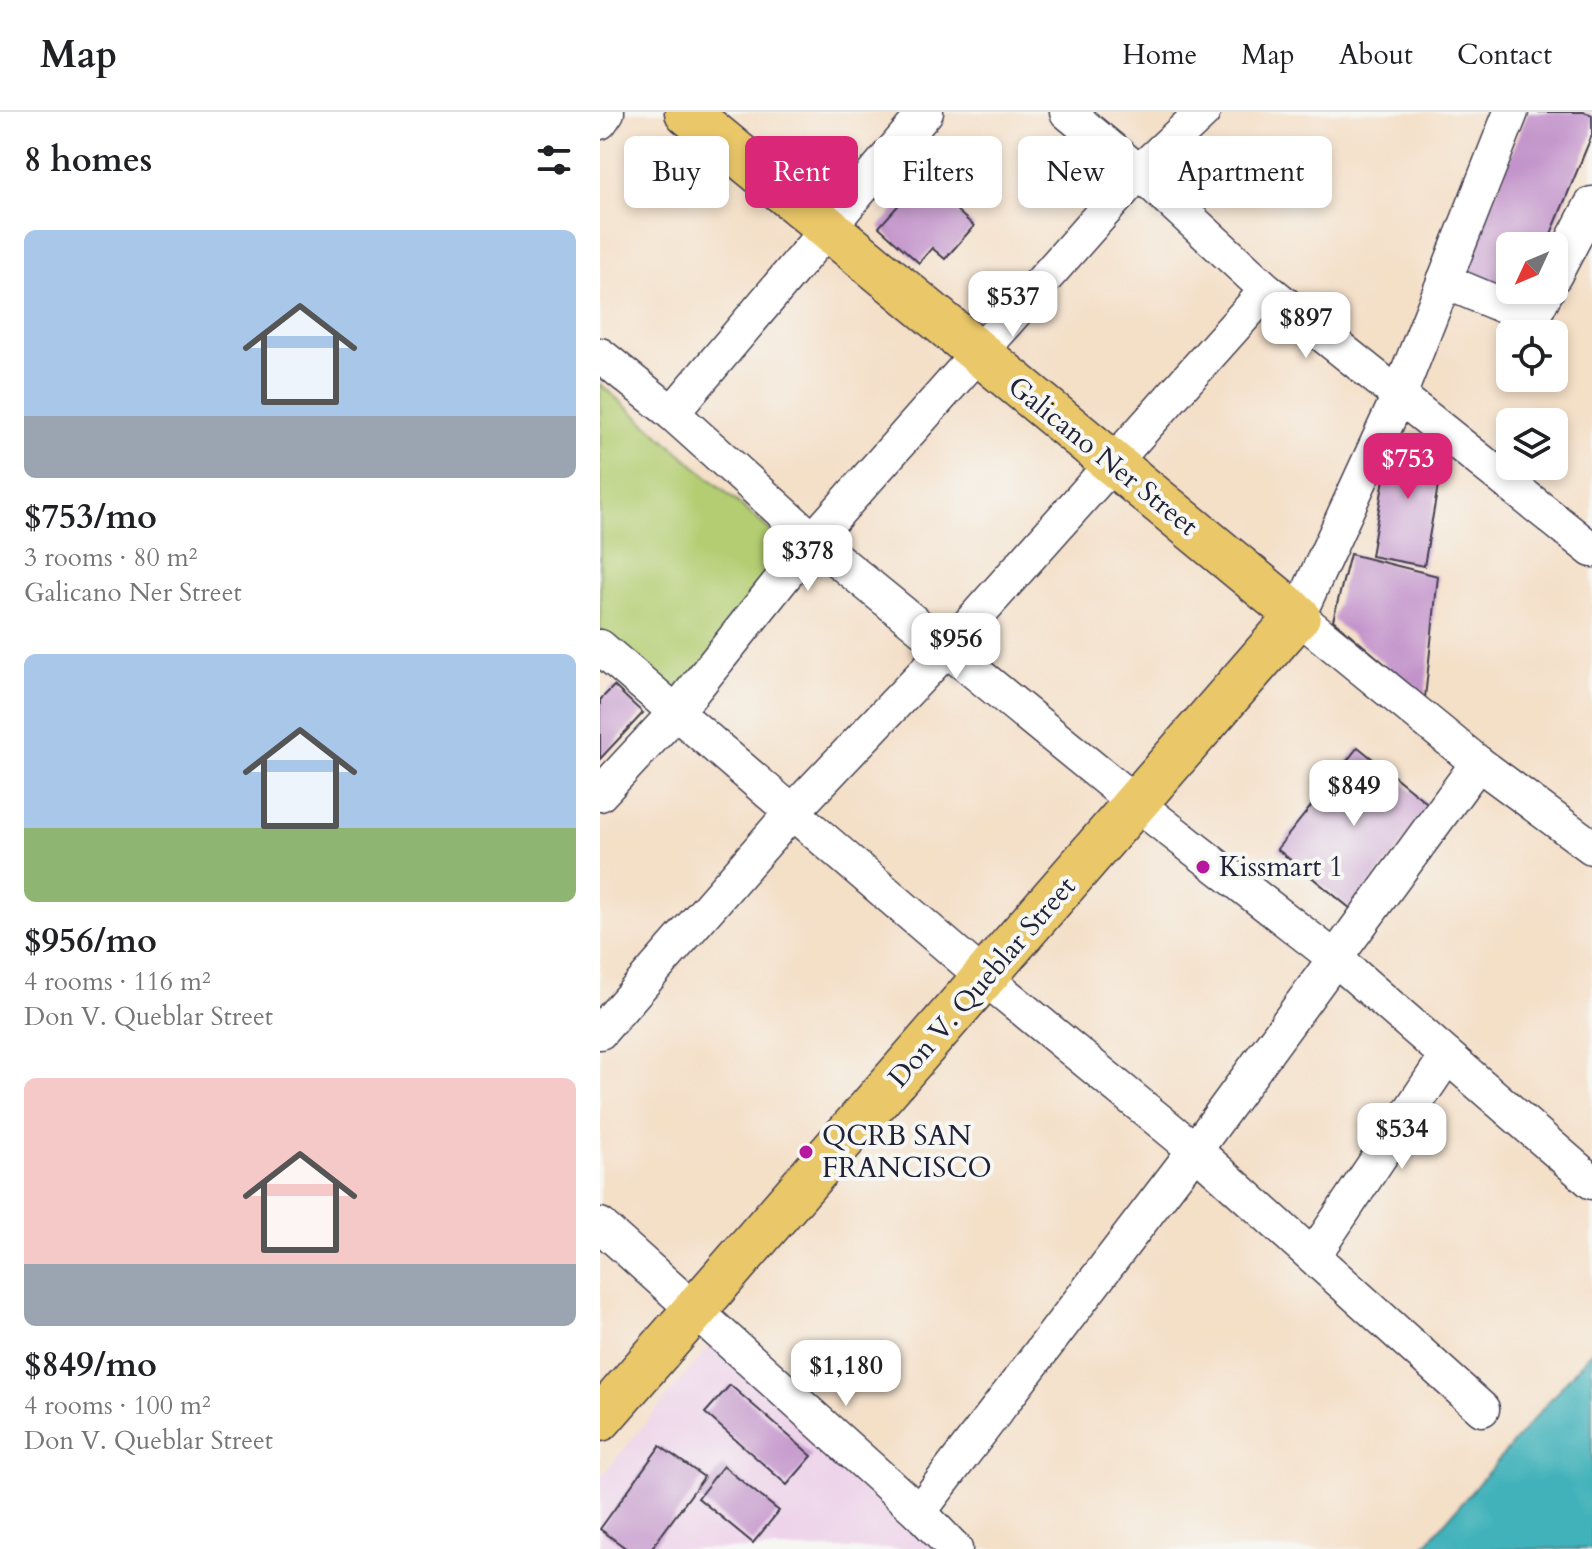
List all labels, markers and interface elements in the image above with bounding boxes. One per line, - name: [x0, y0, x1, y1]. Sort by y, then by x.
- text: Map: [40, 29, 117, 81]
- text: Home: [1122, 36, 1197, 74]
- text: Map: [1241, 36, 1295, 74]
- text: About: [1339, 36, 1413, 74]
- text: Contact: [1457, 36, 1552, 74]
- chip: Buy: [624, 136, 729, 208]
- chip: Rent: [745, 136, 858, 208]
- chip: Filters: [874, 136, 1002, 208]
- chip: New: [1018, 136, 1133, 208]
- chip: Apartment: [1149, 136, 1332, 208]
- text: 8 homes: [24, 137, 152, 183]
- icon: filters: [532, 138, 576, 182]
- north arrow: [1496, 232, 1568, 304]
- map controls: [1496, 232, 1568, 480]
- pin: $537: [966, 271, 1060, 339]
- text: $537: [986, 279, 1040, 314]
- icon: home: [228, 282, 372, 426]
- pin: $897: [1259, 292, 1353, 360]
- text: $897: [1279, 300, 1333, 335]
- button: locate: [1496, 320, 1568, 392]
- street label: Galicano Ner Street: [1000, 367, 1206, 545]
- button: layers: [1496, 408, 1568, 480]
- pin: $753: [1361, 433, 1455, 501]
- text: $753: [1381, 441, 1435, 476]
- text: $753/mo: [24, 494, 157, 540]
- pin: $378: [761, 525, 855, 593]
- text: $378: [781, 533, 835, 568]
- text: 3 rooms · 80 m²: [24, 540, 197, 575]
- text: Galicano Ner Street: [24, 575, 242, 610]
- pin: $956: [909, 613, 1003, 681]
- text: $956: [929, 621, 983, 656]
- icon: home: [228, 706, 372, 850]
- pin: $849: [1307, 760, 1401, 828]
- text: $849: [1327, 768, 1381, 803]
- place label: Kissmart 1: [1219, 848, 1343, 886]
- marker: Kissmart 1: [1194, 858, 1212, 876]
- street label: Don V. Queblar Street: [880, 868, 1084, 1096]
- text: $956/mo: [24, 918, 157, 964]
- text: 4 rooms · 116 m²: [24, 964, 211, 999]
- text: Don V. Queblar Street: [24, 999, 273, 1034]
- pin: $534: [1355, 1103, 1449, 1171]
- text: $534: [1375, 1111, 1429, 1146]
- place label: QCRB SAN FRANCISCO: [822, 1117, 992, 1187]
- icon: home: [228, 1130, 372, 1274]
- marker: QCRB SAN FRANCISCO: [797, 1143, 815, 1161]
- pin: $1,180: [781, 1340, 911, 1408]
- text: $849/mo: [24, 1342, 157, 1388]
- text: $1,180: [809, 1348, 883, 1383]
- text: 4 rooms · 100 m²: [24, 1388, 211, 1423]
- text: Don V. Queblar Street: [24, 1423, 273, 1458]

